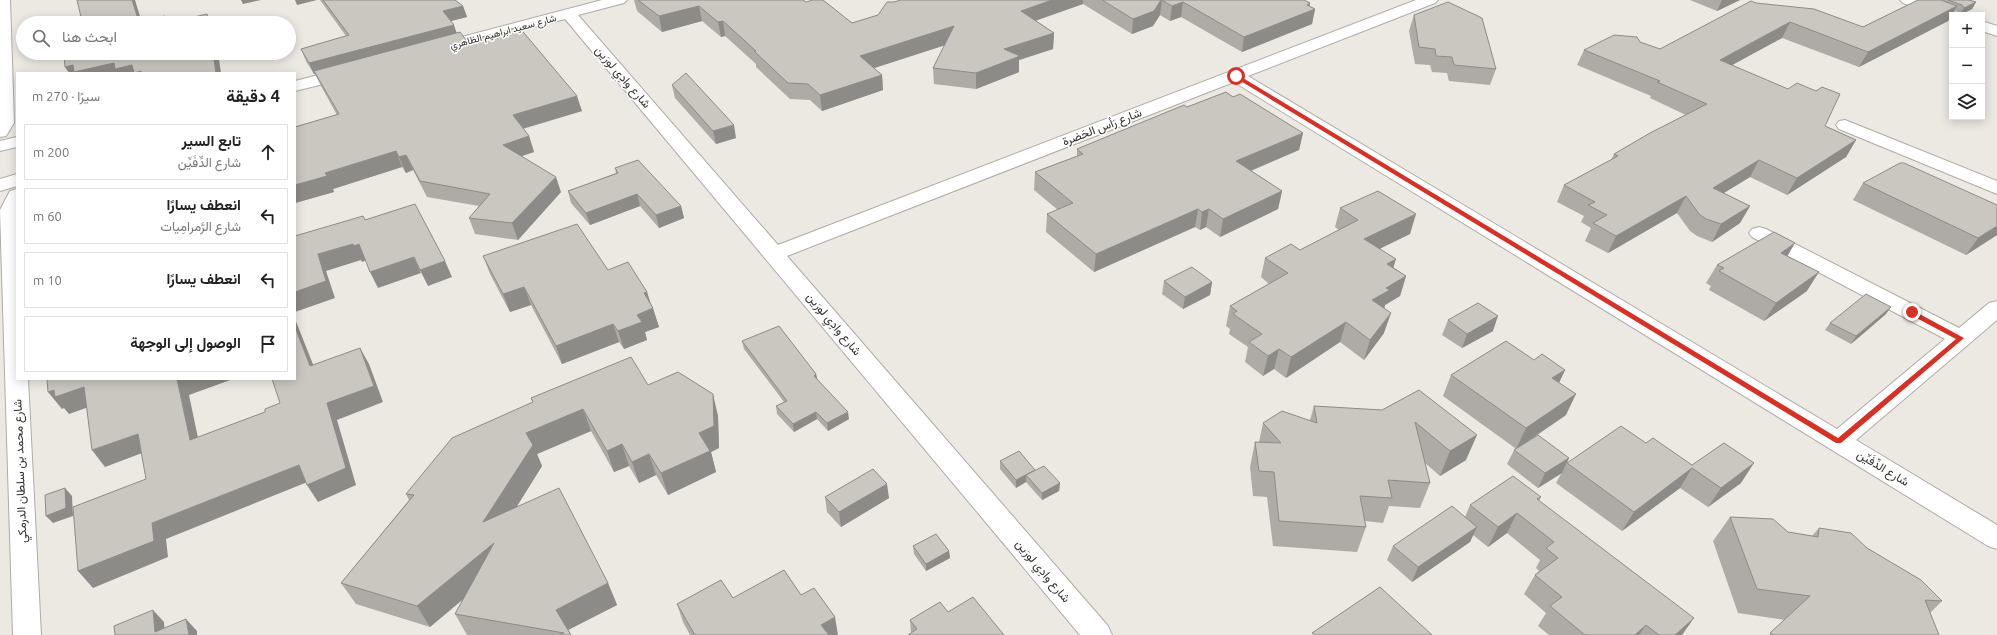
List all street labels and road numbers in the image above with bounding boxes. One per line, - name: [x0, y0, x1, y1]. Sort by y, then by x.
- street label: شارع سعيد ابراهيم الظاهري: [449, 12, 558, 54]
- street label: شارع وادِي لورَين: [590, 43, 654, 113]
- street label: شارع رَأس الحَضرة: [1060, 105, 1144, 150]
- street label: شارع وادِي لورَين: [801, 290, 864, 360]
- street label: شارع محمد بن سلطان الدرمكي: [10, 399, 33, 543]
- street label: شارع الدِّفَيِّن: [1853, 446, 1912, 491]
- street label: شارع وادِي لورَين: [1010, 537, 1073, 607]

